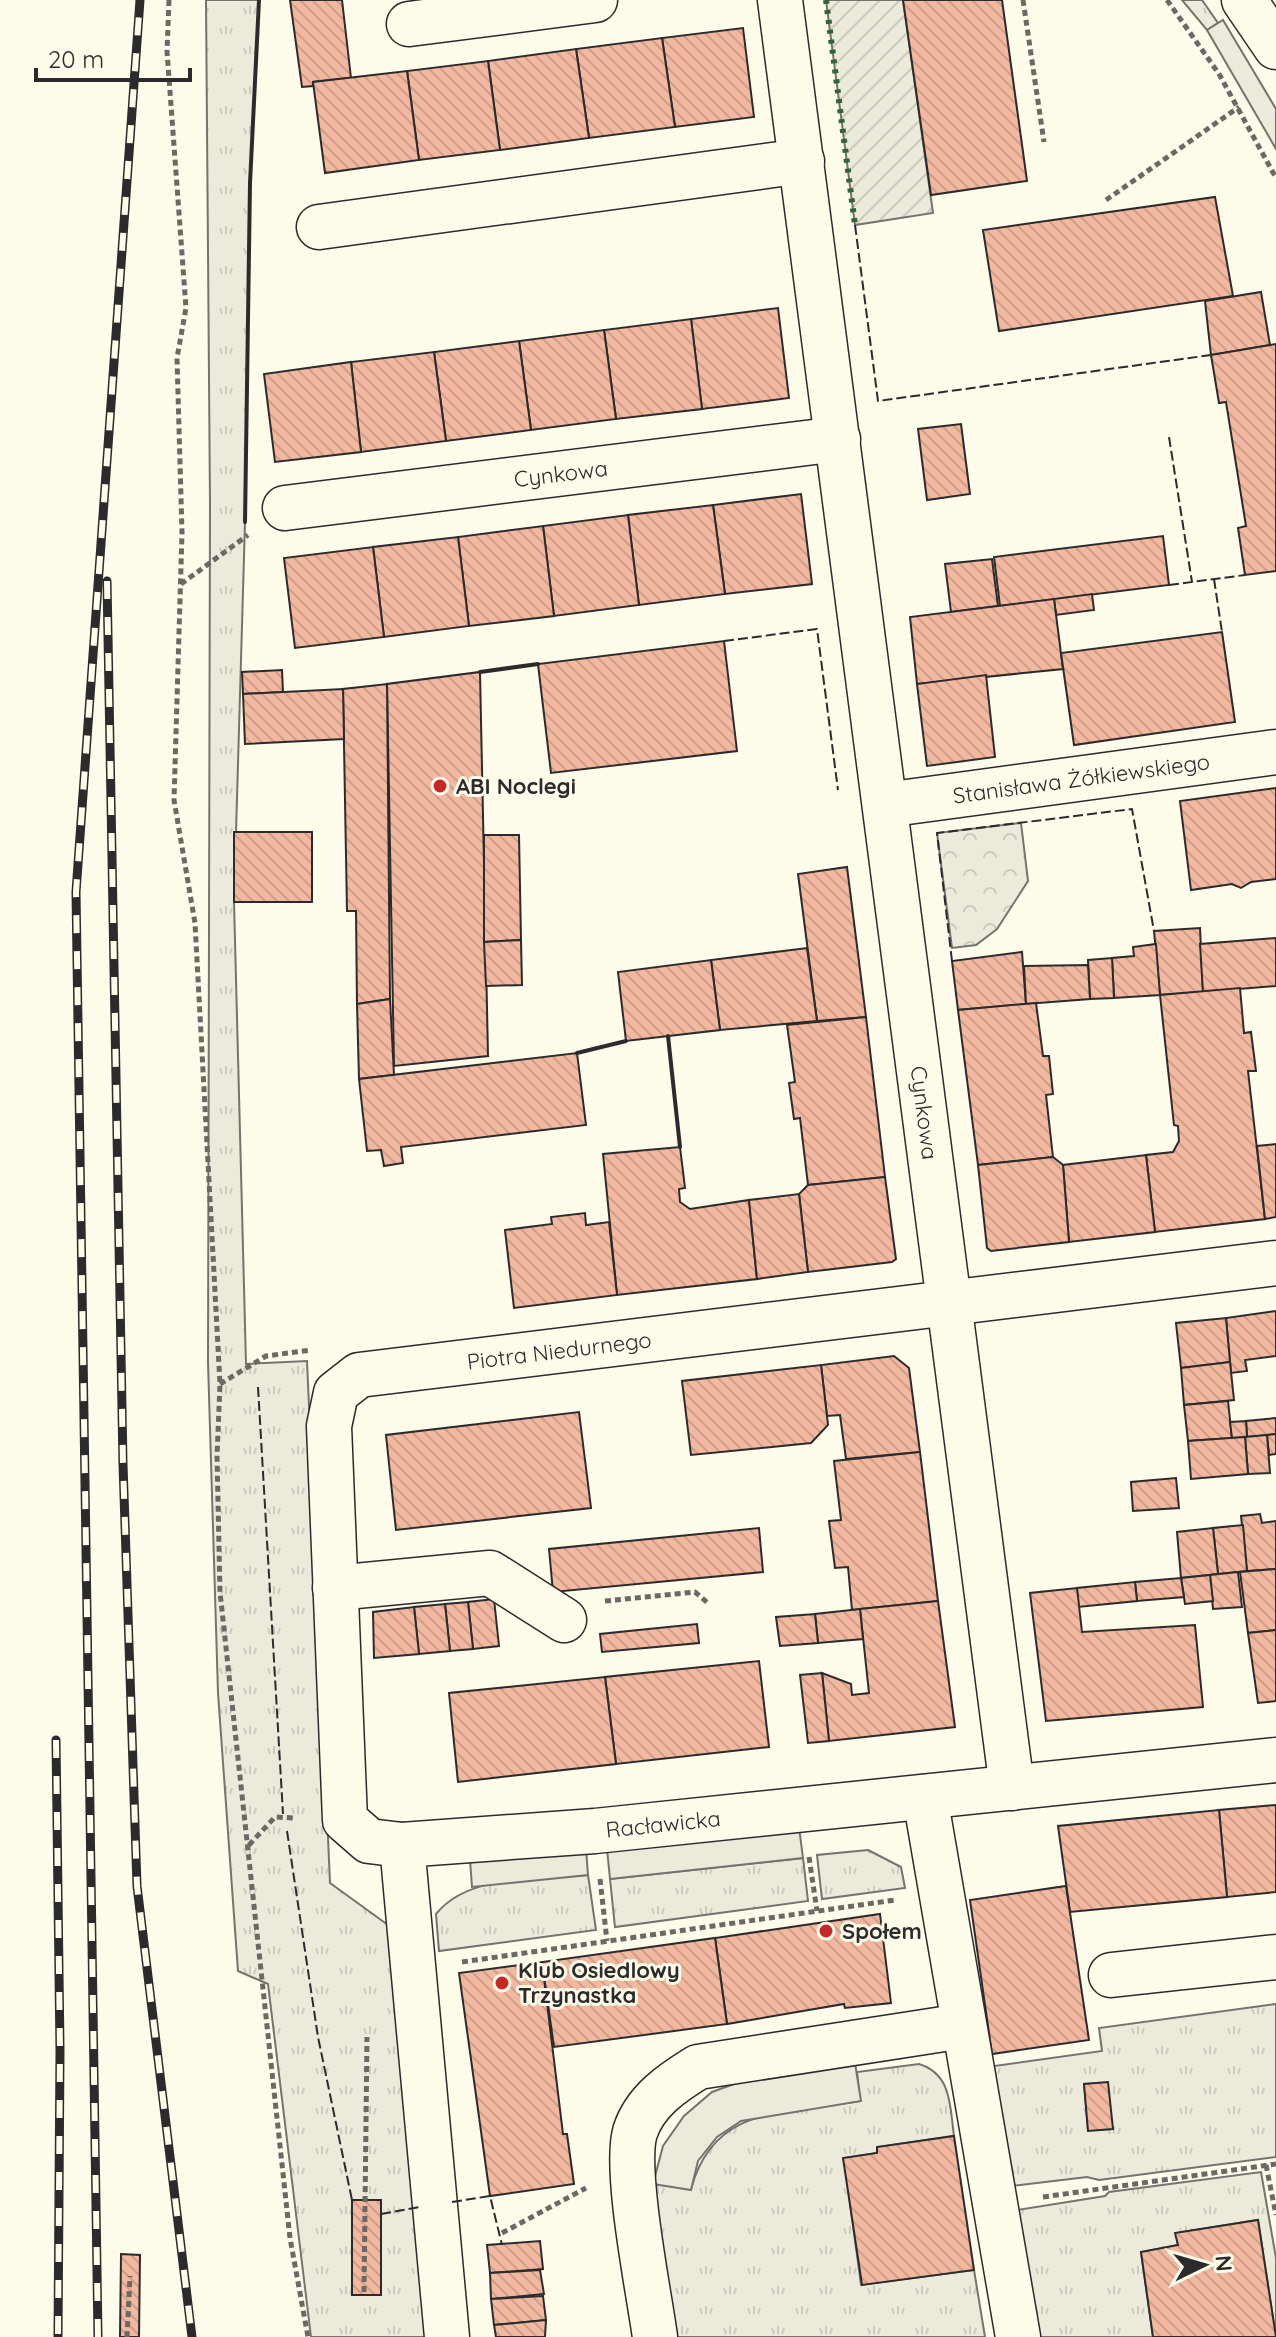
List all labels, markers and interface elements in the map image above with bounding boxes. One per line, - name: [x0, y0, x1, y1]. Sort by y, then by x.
- scale bar: [36, 32, 190, 82]
- text: 20 m: [48, 44, 104, 74]
- street label: Cynkowa: [512, 454, 609, 493]
- street label: Stanisława Żółkiewskiego: [951, 747, 1211, 810]
- place label: ABI Noclegi: [456, 772, 576, 800]
- marker: ABI Noclegi: [431, 777, 449, 795]
- street label: Cynkowa: [904, 1064, 944, 1161]
- street label: Piotra Niedurnego: [465, 1325, 653, 1376]
- street label: Racławicka: [604, 1804, 722, 1844]
- place label: Społem: [842, 1917, 922, 1945]
- marker: Społem: [817, 1922, 835, 1940]
- place label: Klub Osiedlowy Trzynastka: [518, 1956, 680, 2009]
- marker: Klub Osiedlowy Trzynastka: [493, 1974, 511, 1992]
- north arrow: [1164, 2225, 1244, 2305]
- text: N: [1209, 2254, 1239, 2273]

